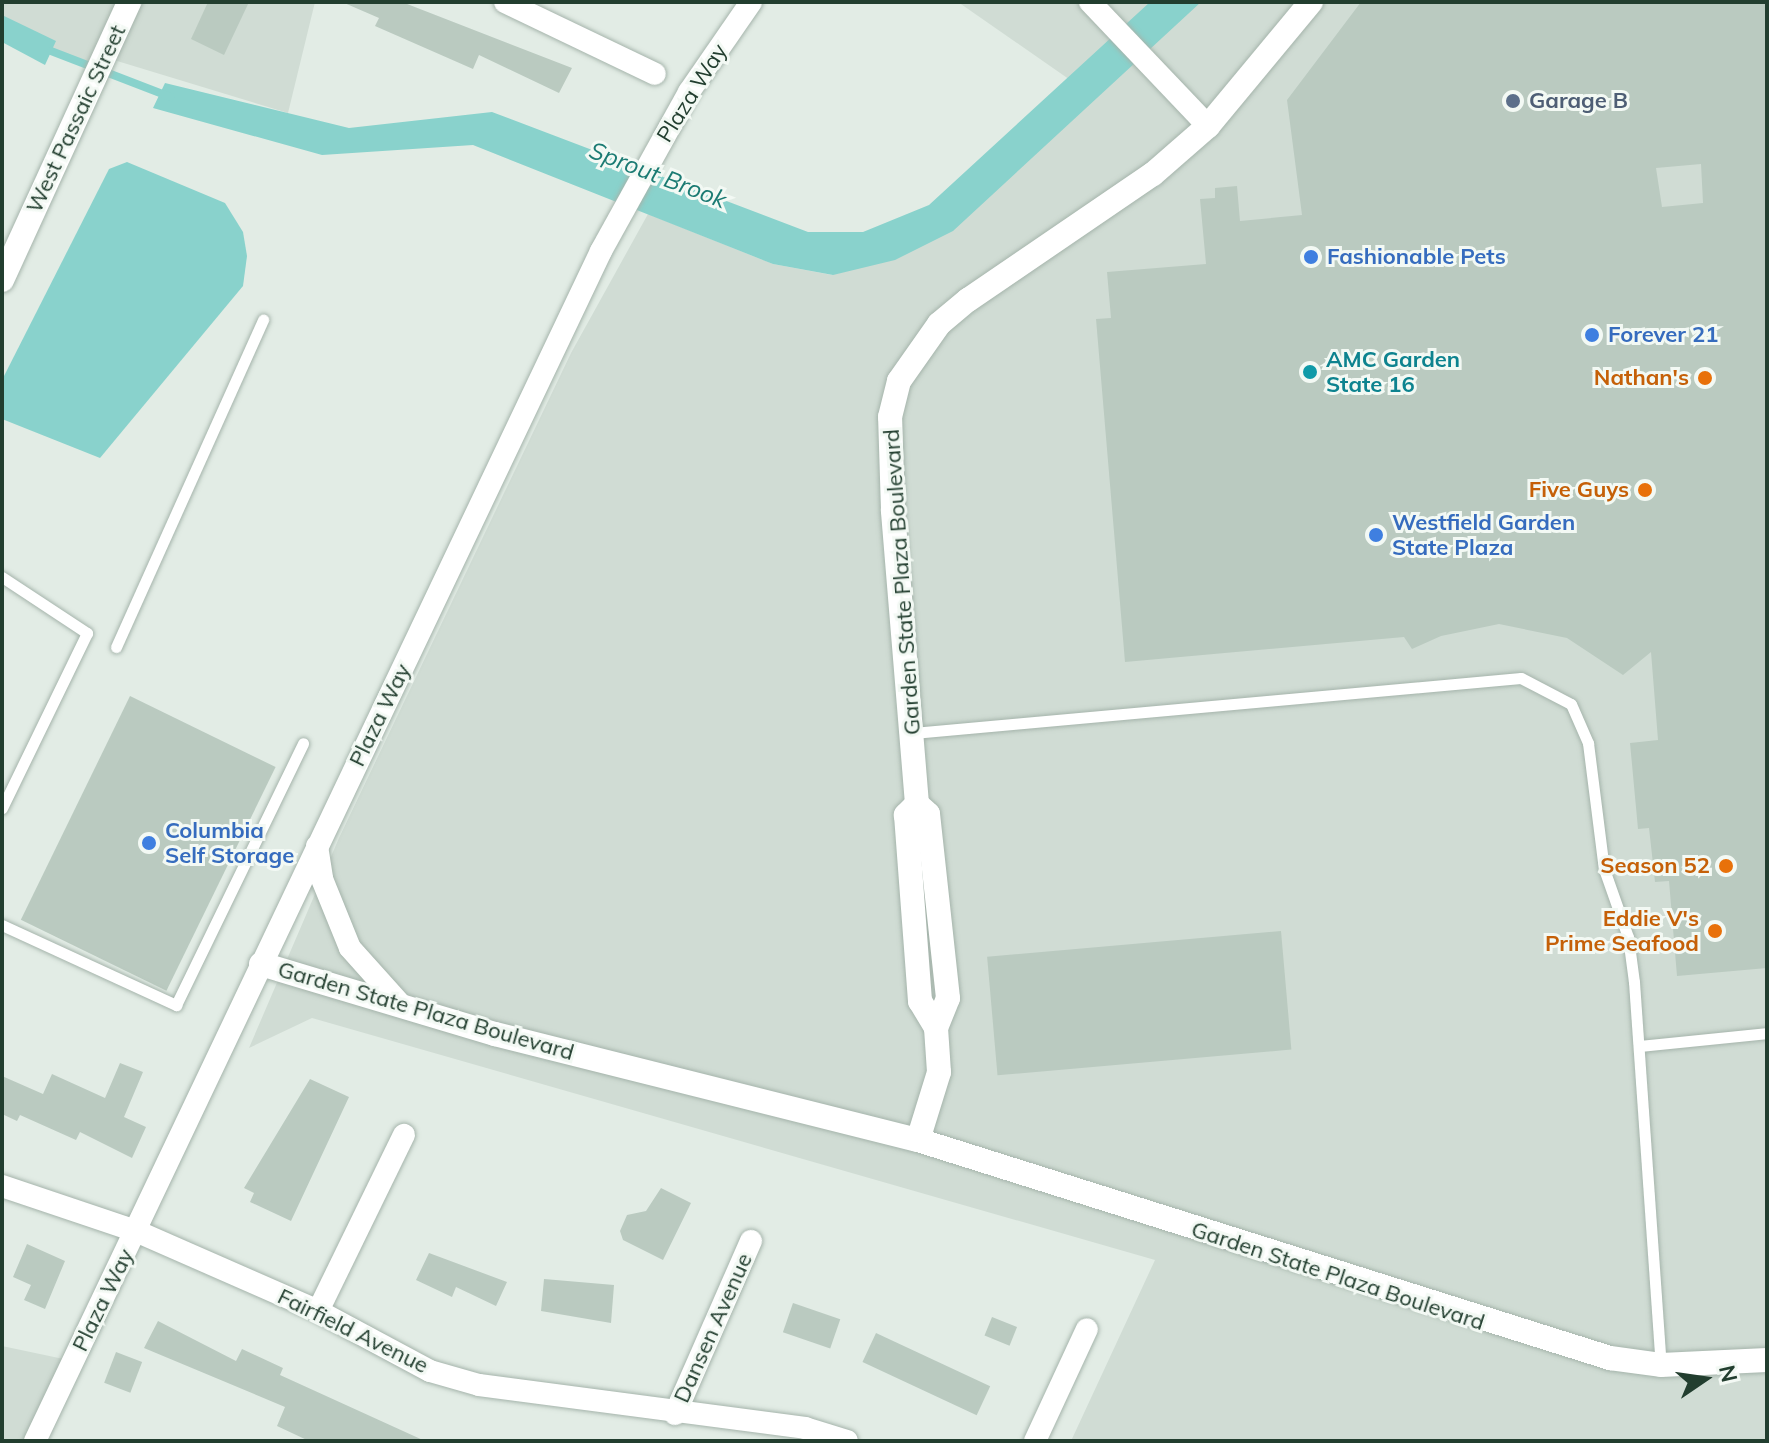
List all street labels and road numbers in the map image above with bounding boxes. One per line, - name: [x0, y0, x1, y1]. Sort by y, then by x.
- street label: West Passaic Street: [21, 21, 131, 217]
- street label: Plaza Way: [651, 39, 733, 147]
- street label: Garden State Plaza Boulevard: [878, 428, 926, 736]
- street label: Plaza Way: [344, 659, 416, 771]
- street label: Garden State Plaza Boulevard: [275, 956, 577, 1066]
- street label: Garden State Plaza Boulevard: [1188, 1216, 1488, 1336]
- street label: Plaza Way: [67, 1244, 139, 1356]
- street label: Dansen Avenue: [668, 1249, 758, 1407]
- street label: Fairfield Avenue: [273, 1283, 433, 1379]

